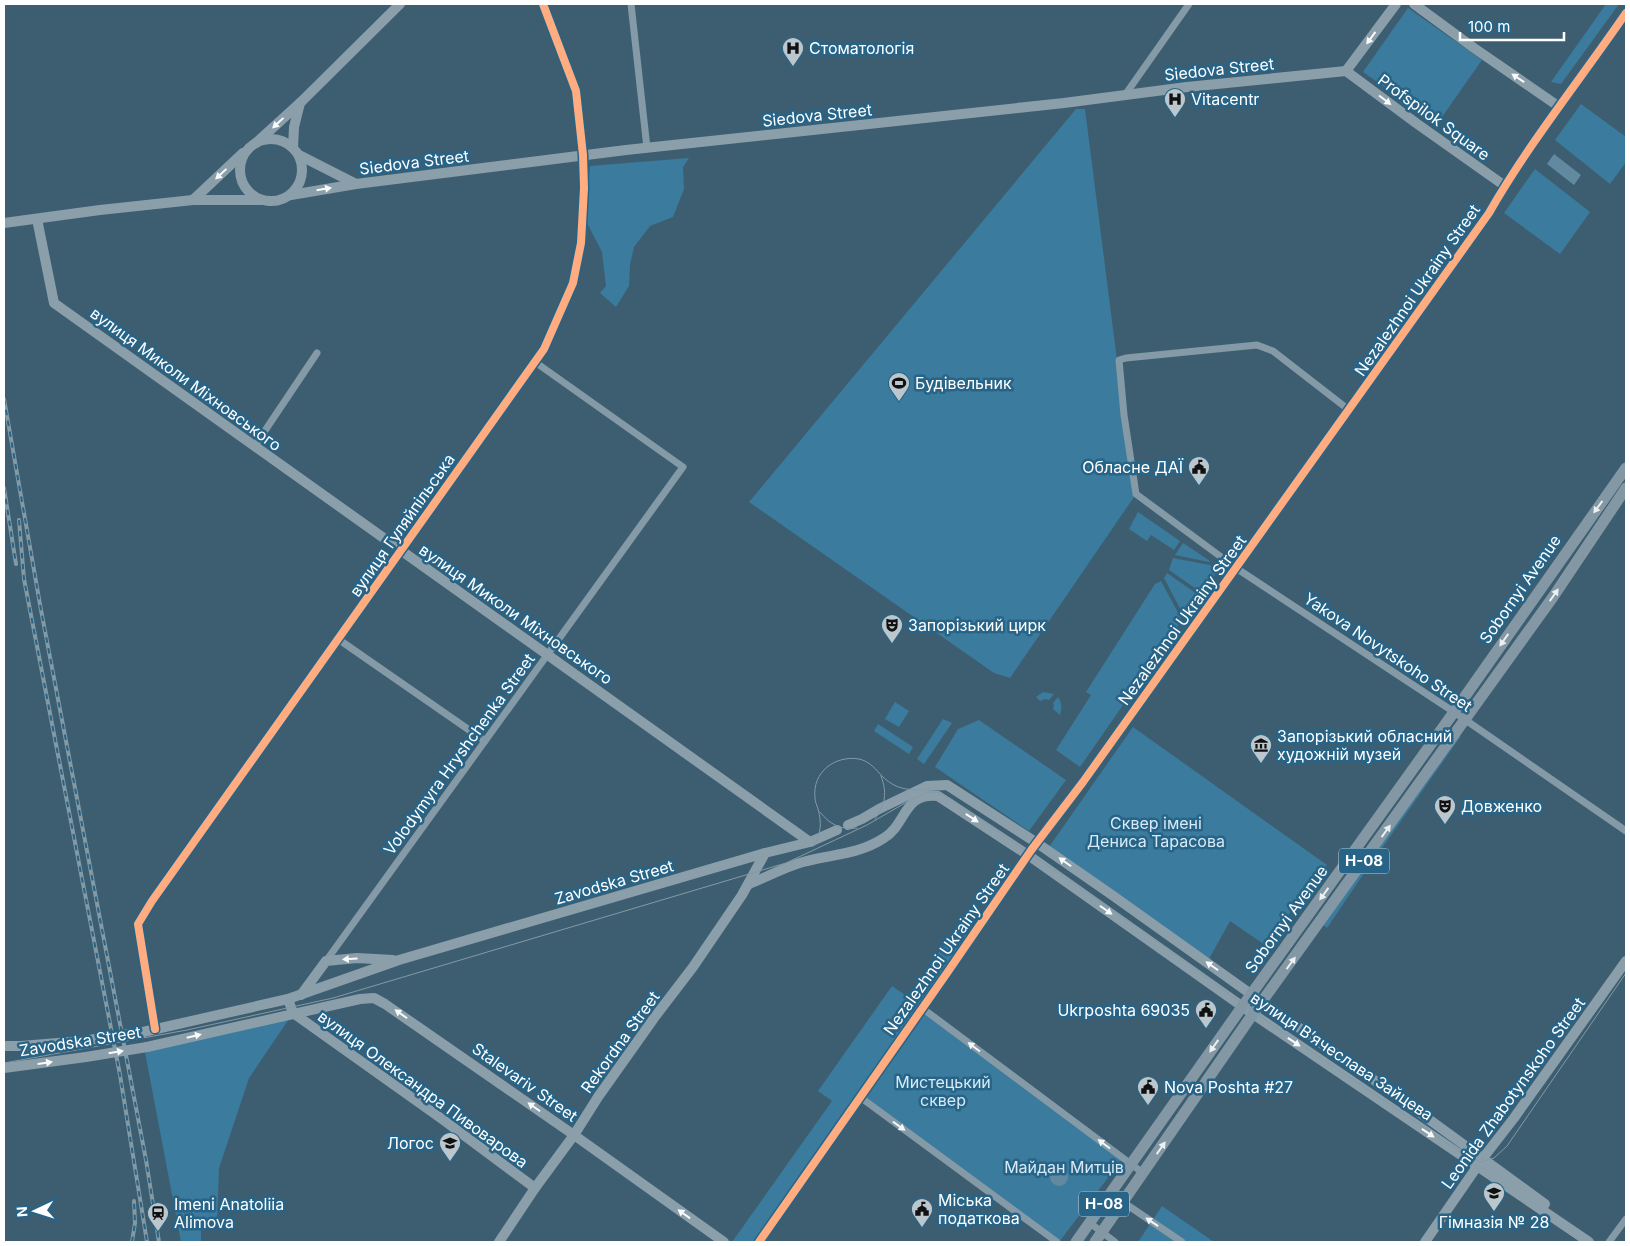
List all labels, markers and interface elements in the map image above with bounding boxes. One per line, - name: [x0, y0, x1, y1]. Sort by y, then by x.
- scale bar: [1460, 10, 1564, 42]
- text: 100 m: [1468, 17, 1510, 36]
- one-way arrow: [1366, 31, 1376, 45]
- hospital icon: Стоматологія: [781, 36, 805, 67]
- place label: Стоматологія: [809, 38, 914, 58]
- street label: Siedova Street: [1163, 53, 1275, 85]
- street label: Profspilok Square: [1374, 70, 1494, 164]
- one-way arrow: [1511, 73, 1525, 83]
- hospital icon: Vitacentr: [1163, 87, 1187, 118]
- place label: Vitacentr: [1191, 89, 1259, 109]
- one-way arrow: [1378, 95, 1391, 106]
- street label: Siedova Street: [761, 99, 873, 131]
- one-way arrow: [272, 117, 284, 129]
- street label: Siedova Street: [358, 145, 470, 179]
- one-way arrow: [214, 169, 227, 180]
- one-way arrow: [316, 185, 332, 193]
- street label: Nezalezhnoi Ukrainy Street: [1350, 200, 1484, 380]
- street label: вулиця Миколи Міхновського: [87, 303, 285, 455]
- sports icon: Будівельник: [887, 371, 911, 402]
- place label: Будівельник: [915, 373, 1012, 393]
- street label: вулиця Гуляйпільська: [345, 450, 459, 600]
- public building icon: Обласне ДАЇ: [1187, 455, 1211, 486]
- place label: Обласне ДАЇ: [1082, 457, 1184, 477]
- one-way arrow: [1593, 500, 1603, 514]
- street label: Nezalezhnoi Ukrainy Street: [1114, 531, 1250, 709]
- street label: Sobornyi Avenue: [1475, 531, 1565, 647]
- street label: вулиця Миколи Міхновського: [416, 539, 616, 689]
- street label: Yakova Novytskoho Street: [1300, 588, 1476, 716]
- one-way arrow: [1549, 588, 1559, 602]
- theatre icon: Запорізький цирк: [880, 613, 904, 644]
- place label: Запорізький цирк: [908, 615, 1046, 635]
- one-way arrow: [1499, 633, 1509, 647]
- street label: Volodymyra Hryshchenka Street: [379, 649, 539, 859]
- place label: Запорізький обласний художній музей: [1277, 726, 1452, 764]
- museum icon: Запорізький обласний художній музей: [1249, 733, 1273, 764]
- theatre icon: Довженко: [1433, 794, 1457, 825]
- place label: Довженко: [1461, 796, 1542, 816]
- one-way arrow: [965, 813, 979, 823]
- park label: Сквер імені Дениса Тарасова: [1087, 813, 1225, 851]
- one-way arrow: [1380, 825, 1391, 838]
- road number: Н-08: [1339, 848, 1389, 874]
- street label: Zavodska Street: [552, 855, 676, 909]
- one-way arrow: [1058, 857, 1072, 867]
- street label: Nezalezhnoi Ukrainy Street: [879, 859, 1013, 1039]
- street label: Sobornyi Avenue: [1240, 861, 1332, 977]
- one-way arrow: [1318, 887, 1329, 900]
- one-way arrow: [1099, 905, 1113, 915]
- one-way arrow: [342, 955, 358, 963]
- one-way arrow: [1285, 957, 1296, 970]
- one-way arrow: [1205, 961, 1219, 971]
- street label: Rekordna Street: [576, 987, 664, 1097]
- street label: вулиця Вʼячеслава Зайцева: [1247, 987, 1437, 1125]
- street label: Leonida Zhabotynskoho Street: [1437, 993, 1589, 1193]
- public building icon: Ukrposhta 69035: [1194, 998, 1218, 1029]
- place label: Ukrposhta 69035: [1057, 1000, 1190, 1020]
- street label: вулиця Олександра Пивоварова: [314, 1006, 532, 1172]
- one-way arrow: [394, 1009, 408, 1019]
- street label: Zavodska Street: [18, 1022, 142, 1060]
- one-way arrow: [187, 1032, 202, 1040]
- one-way arrow: [1287, 1037, 1301, 1047]
- street label: Stalevariv Street: [468, 1038, 582, 1126]
- one-way arrow: [1209, 1040, 1219, 1053]
- one-way arrow: [968, 1042, 981, 1053]
- one-way arrow: [108, 1047, 124, 1055]
- one-way arrow: [37, 1058, 53, 1066]
- park label: Мистецький сквер: [895, 1072, 991, 1110]
- public building icon: Nova Poshta #27: [1136, 1075, 1160, 1106]
- place label: Nova Poshta #27: [1164, 1077, 1293, 1097]
- one-way arrow: [527, 1102, 541, 1112]
- one-way arrow: [892, 1121, 906, 1131]
- one-way arrow: [1422, 1128, 1435, 1138]
- school or university icon: Логос: [438, 1131, 462, 1162]
- place label: Логос: [387, 1133, 434, 1153]
- one-way arrow: [1098, 1139, 1111, 1150]
- one-way arrow: [1156, 1141, 1166, 1155]
- park label: Майдан Митців: [1004, 1157, 1124, 1177]
- school or university icon: Гімназія № 28: [1482, 1181, 1506, 1212]
- north arrow: [10, 1186, 60, 1236]
- place label: Міська податкова: [938, 1190, 1020, 1228]
- road number: Н-08: [1079, 1192, 1129, 1216]
- place label: Imeni Anatoliia Alimova: [174, 1194, 284, 1232]
- public building icon: Міська податкова: [910, 1197, 934, 1228]
- station icon: Imeni Anatoliia Alimova: [146, 1201, 170, 1232]
- text: N: [13, 1206, 30, 1218]
- one-way arrow: [677, 1209, 691, 1219]
- place label: Гімназія № 28: [1439, 1212, 1549, 1232]
- one-way arrow: [1145, 1217, 1159, 1227]

